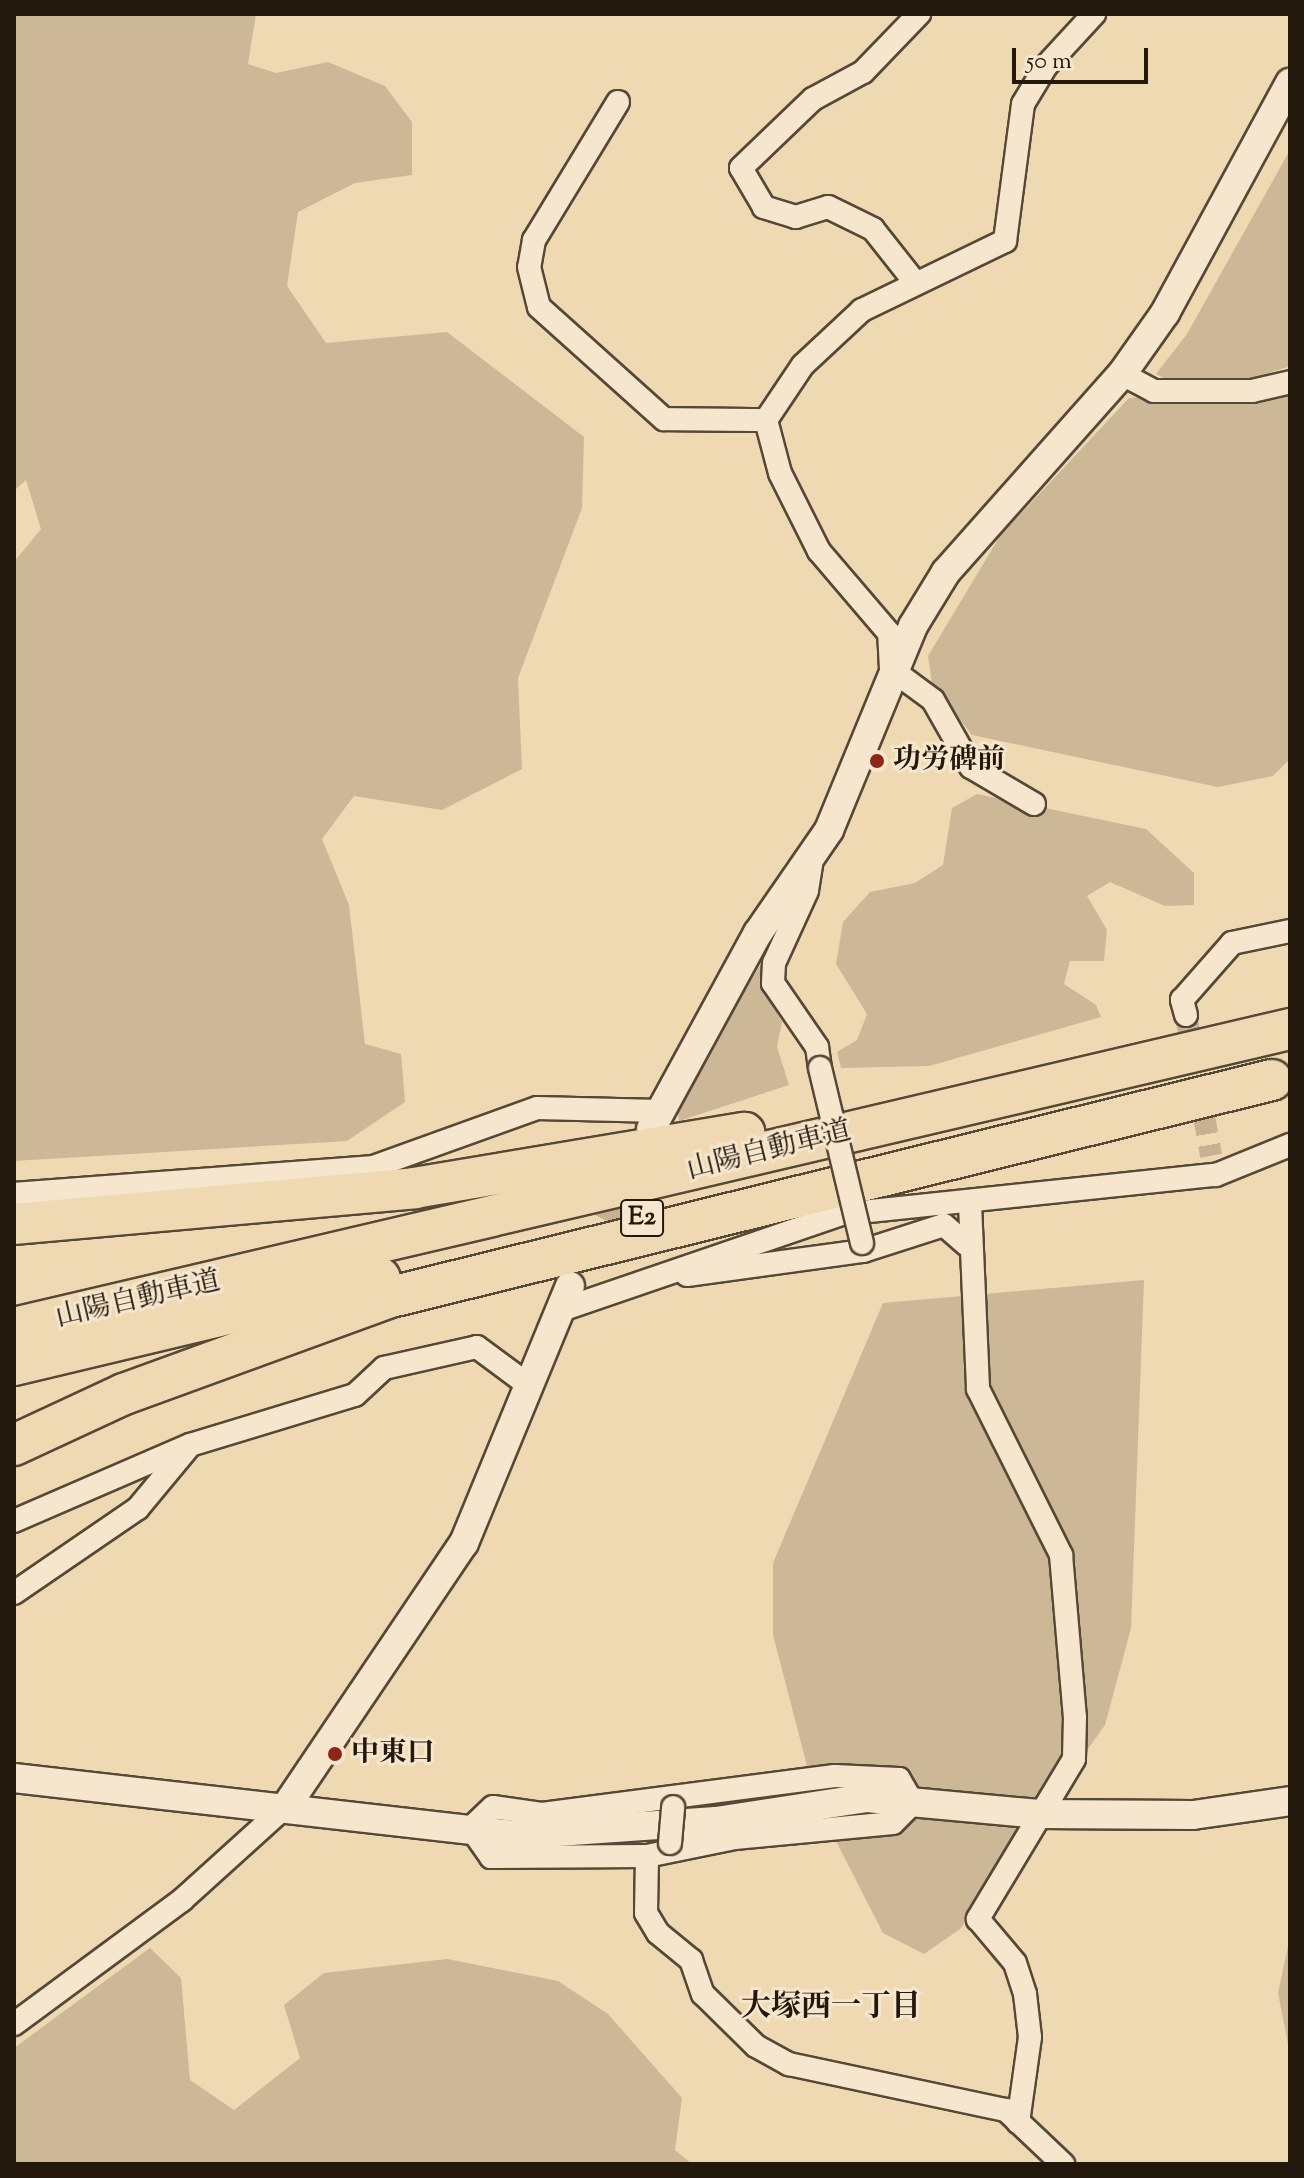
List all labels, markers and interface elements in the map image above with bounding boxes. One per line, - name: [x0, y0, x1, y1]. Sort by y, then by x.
- scale bar: [1016, 32, 1152, 82]
- text: 50 m: [1026, 45, 1072, 79]
- place label: 功労碑前: [893, 744, 1005, 778]
- marker: 功労碑前: [868, 752, 886, 770]
- street label: 山陽自動車道: [683, 1114, 855, 1188]
- road number: E2: [620, 1196, 664, 1240]
- street label: 山陽自動車道: [52, 1265, 224, 1335]
- place label: 中東口: [351, 1737, 435, 1771]
- marker: 中東口: [326, 1745, 344, 1763]
- district label: 大塚西一丁目: [741, 1990, 921, 2026]

